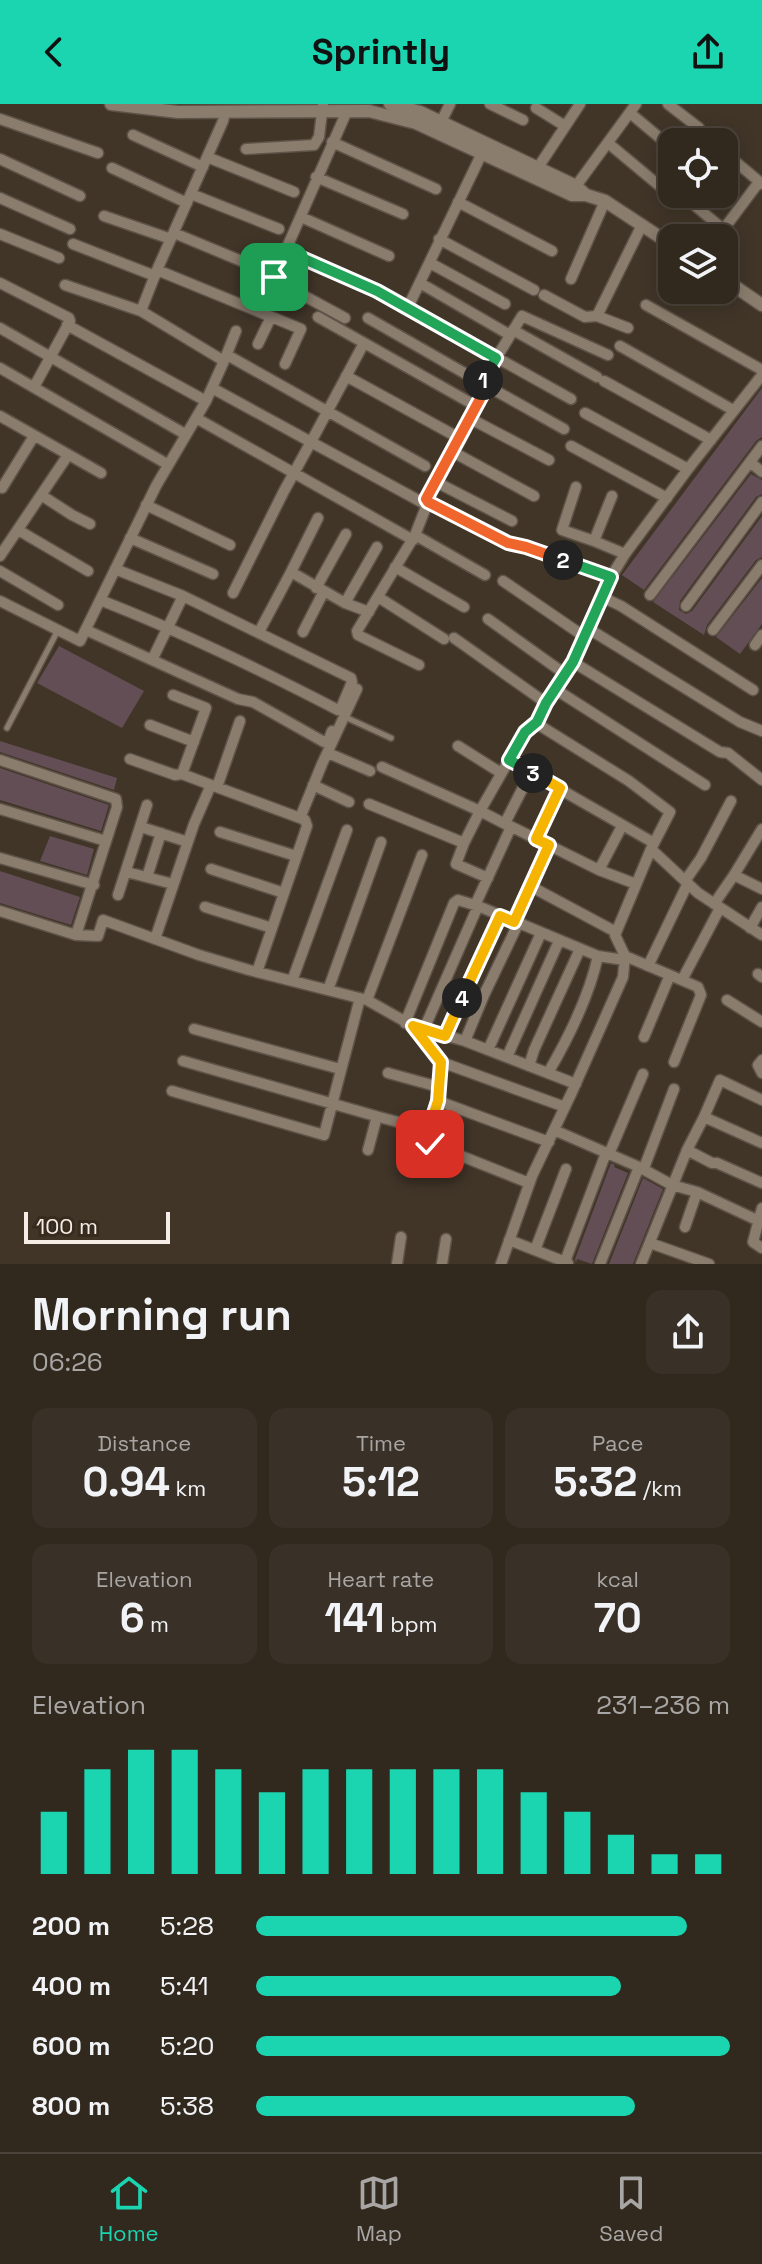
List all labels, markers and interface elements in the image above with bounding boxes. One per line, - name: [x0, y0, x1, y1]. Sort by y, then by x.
- text: Sprintly: [312, 29, 450, 75]
- icon: back: [32, 30, 76, 74]
- icon: share: [686, 30, 730, 74]
- map controls: [658, 128, 738, 304]
- button: locate: [658, 128, 738, 208]
- button: layers: [658, 224, 738, 304]
- pin: [240, 243, 308, 311]
- icon: arrive: [252, 255, 296, 299]
- pin: 1: [463, 360, 503, 400]
- text: 1: [478, 366, 488, 394]
- pin: 2: [543, 540, 583, 580]
- text: 2: [556, 546, 570, 574]
- pin: 3: [513, 753, 553, 793]
- text: 3: [526, 759, 540, 787]
- pin: 4: [442, 978, 482, 1018]
- text: 4: [455, 984, 469, 1012]
- pin: [396, 1110, 464, 1178]
- icon: check: [408, 1122, 452, 1166]
- scale bar: [24, 1208, 170, 1244]
- text: 100 m: [36, 1212, 98, 1240]
- text: Morning run: [32, 1287, 292, 1343]
- button: share: [646, 1290, 730, 1374]
- text: 06:26: [32, 1345, 103, 1379]
- text: Distance: [97, 1429, 191, 1457]
- text: Time: [356, 1429, 406, 1457]
- text: Pace: [592, 1429, 643, 1457]
- text: 0.94: [82, 1457, 170, 1508]
- text: 5:12: [342, 1457, 420, 1508]
- text: 5:32: [553, 1457, 637, 1508]
- text: km: [170, 1474, 206, 1502]
- text: /km: [637, 1474, 682, 1502]
- text: Elevation: [96, 1565, 193, 1593]
- text: Heart rate: [328, 1565, 434, 1593]
- text: kcal: [596, 1565, 639, 1593]
- text: 6: [120, 1593, 144, 1644]
- text: 141: [324, 1593, 385, 1644]
- text: 70: [594, 1593, 642, 1644]
- text: m: [144, 1610, 169, 1638]
- text: bpm: [385, 1610, 438, 1638]
- text: Elevation: [32, 1688, 146, 1722]
- text: 231–236 m: [596, 1688, 730, 1722]
- text: 200 m: [32, 1909, 110, 1943]
- text: 5:28: [160, 1909, 214, 1943]
- text: 400 m: [32, 1969, 111, 2003]
- text: 5:41: [160, 1969, 209, 2003]
- text: 600 m: [32, 2029, 111, 2063]
- text: 5:20: [160, 2029, 215, 2063]
- text: 800 m: [32, 2089, 110, 2123]
- text: 5:38: [160, 2089, 214, 2123]
- tab: Home: [99, 2171, 159, 2247]
- tab: Map: [356, 2171, 402, 2247]
- tab: Saved: [599, 2171, 663, 2247]

